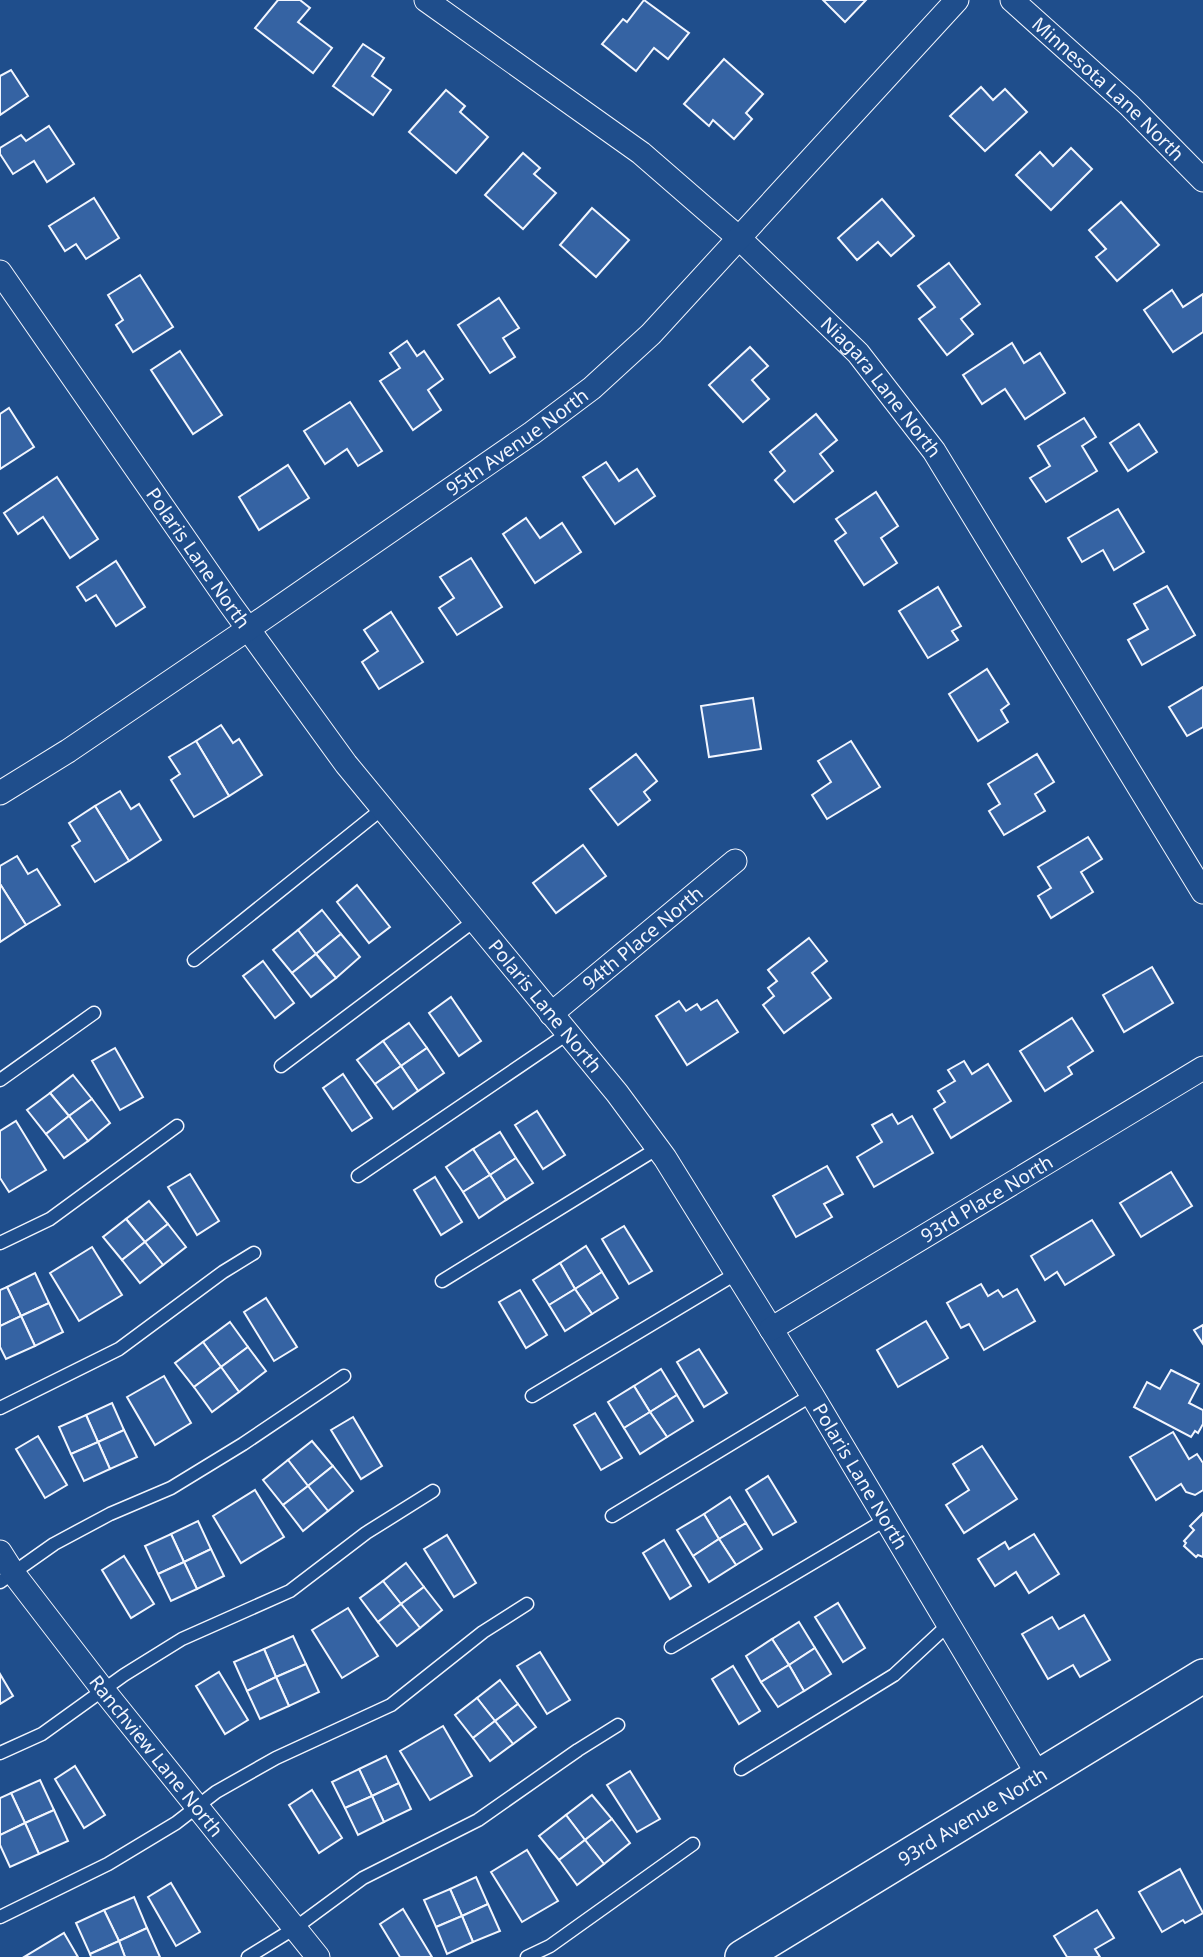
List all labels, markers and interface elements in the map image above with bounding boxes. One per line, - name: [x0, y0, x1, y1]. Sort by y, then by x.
- street label: Minnesota Lane North: [1026, 11, 1190, 167]
- street label: Niagara Lane North: [815, 311, 947, 463]
- street label: 95th Avenue North: [441, 382, 594, 502]
- street label: Polaris Lane North: [140, 482, 256, 634]
- street label: 94th Place North: [577, 880, 708, 996]
- street label: Polaris Lane North: [483, 934, 608, 1078]
- street label: 93rd Place North: [916, 1149, 1058, 1249]
- street label: Polaris Lane North: [807, 1398, 914, 1554]
- street label: Ranchview Lane North: [83, 1670, 229, 1842]
- street label: 93rd Avenue North: [893, 1761, 1052, 1872]

